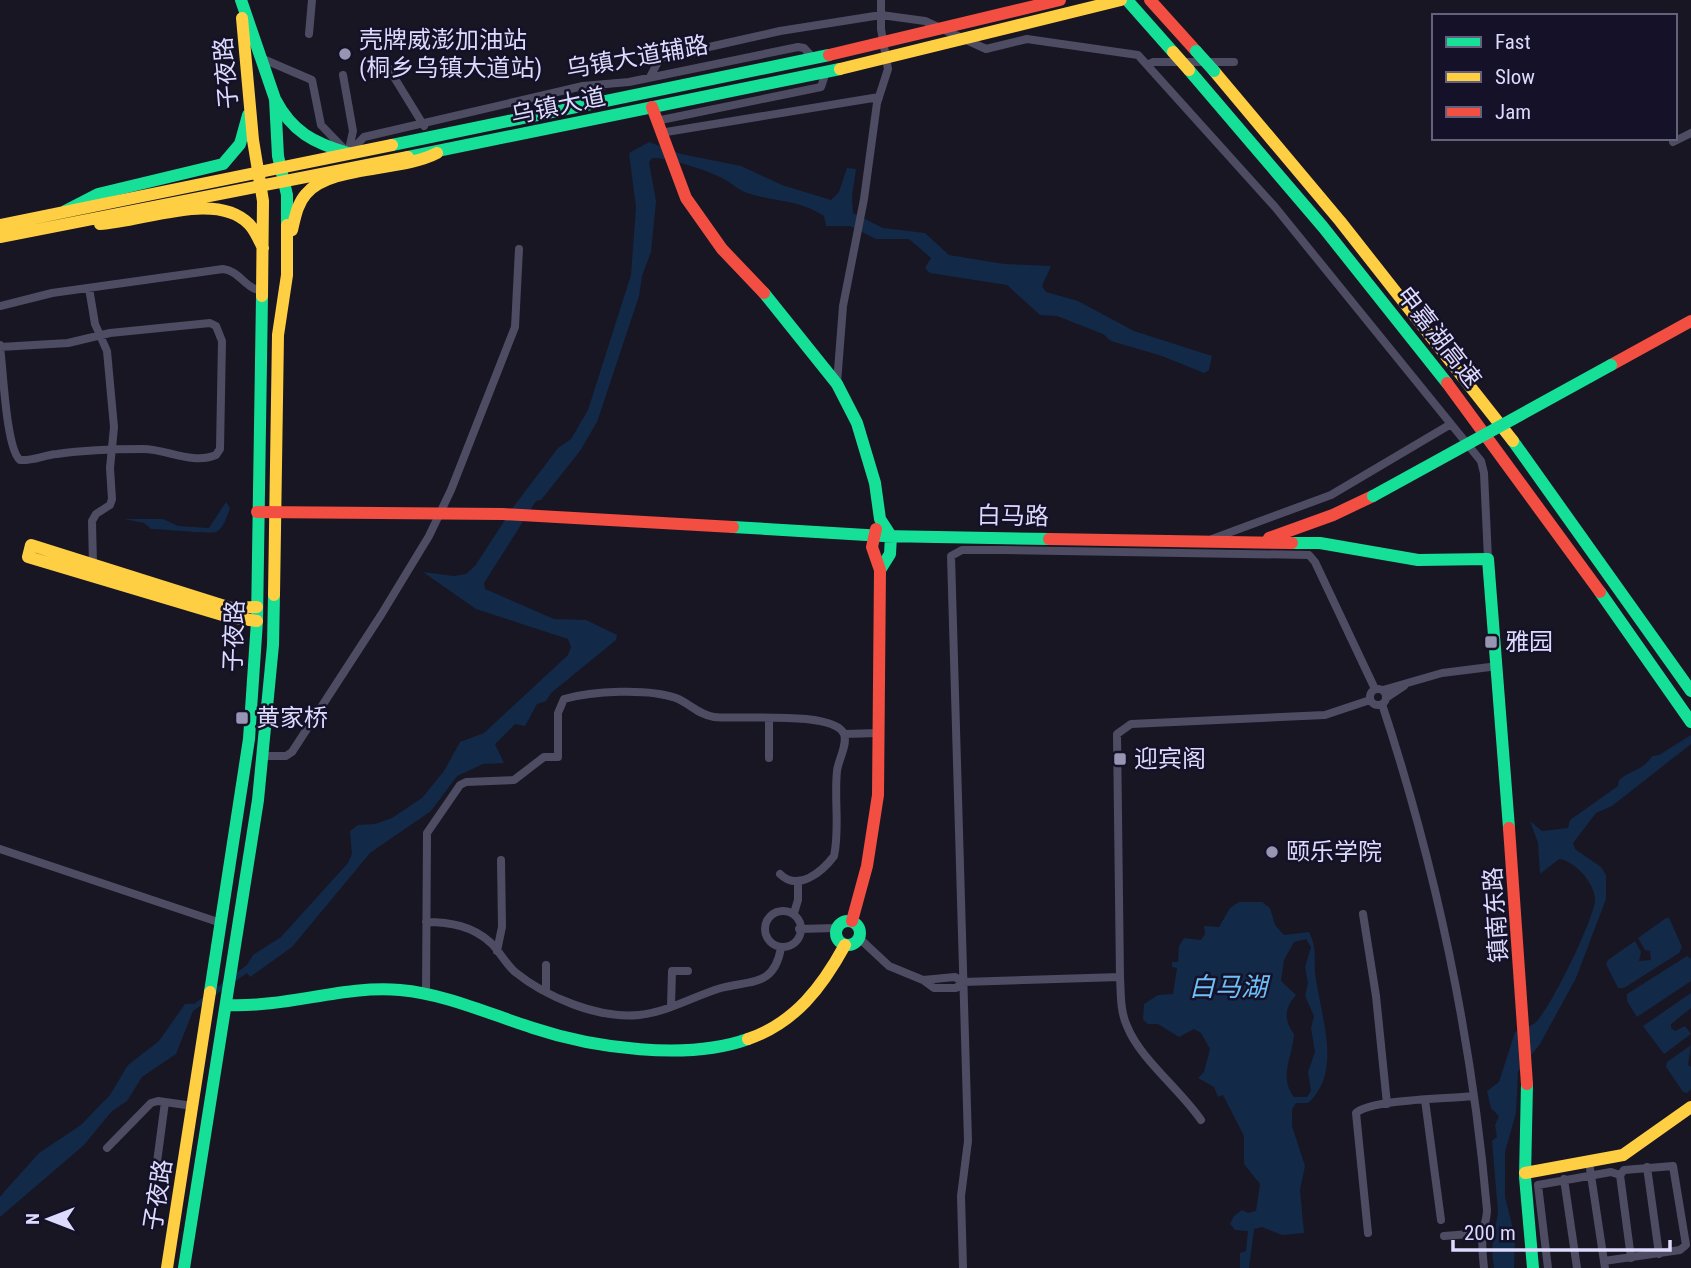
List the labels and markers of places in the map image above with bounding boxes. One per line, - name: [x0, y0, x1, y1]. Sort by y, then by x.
- place label: 壳牌威澎加油站 (桐乡乌镇大道站): [359, 26, 542, 82]
- marker: 壳牌威澎加油站 (桐乡乌镇大道站): [337, 46, 353, 62]
- place label: 雅园: [1505, 628, 1553, 656]
- marker: 雅园: [1483, 634, 1499, 650]
- place label: 黄家桥: [256, 704, 328, 732]
- marker: 黄家桥: [234, 710, 250, 726]
- place label: 迎宾阁: [1134, 745, 1206, 773]
- marker: 迎宾阁: [1112, 751, 1128, 767]
- place label: 颐乐学院: [1286, 838, 1382, 866]
- marker: 颐乐学院: [1264, 844, 1280, 860]

